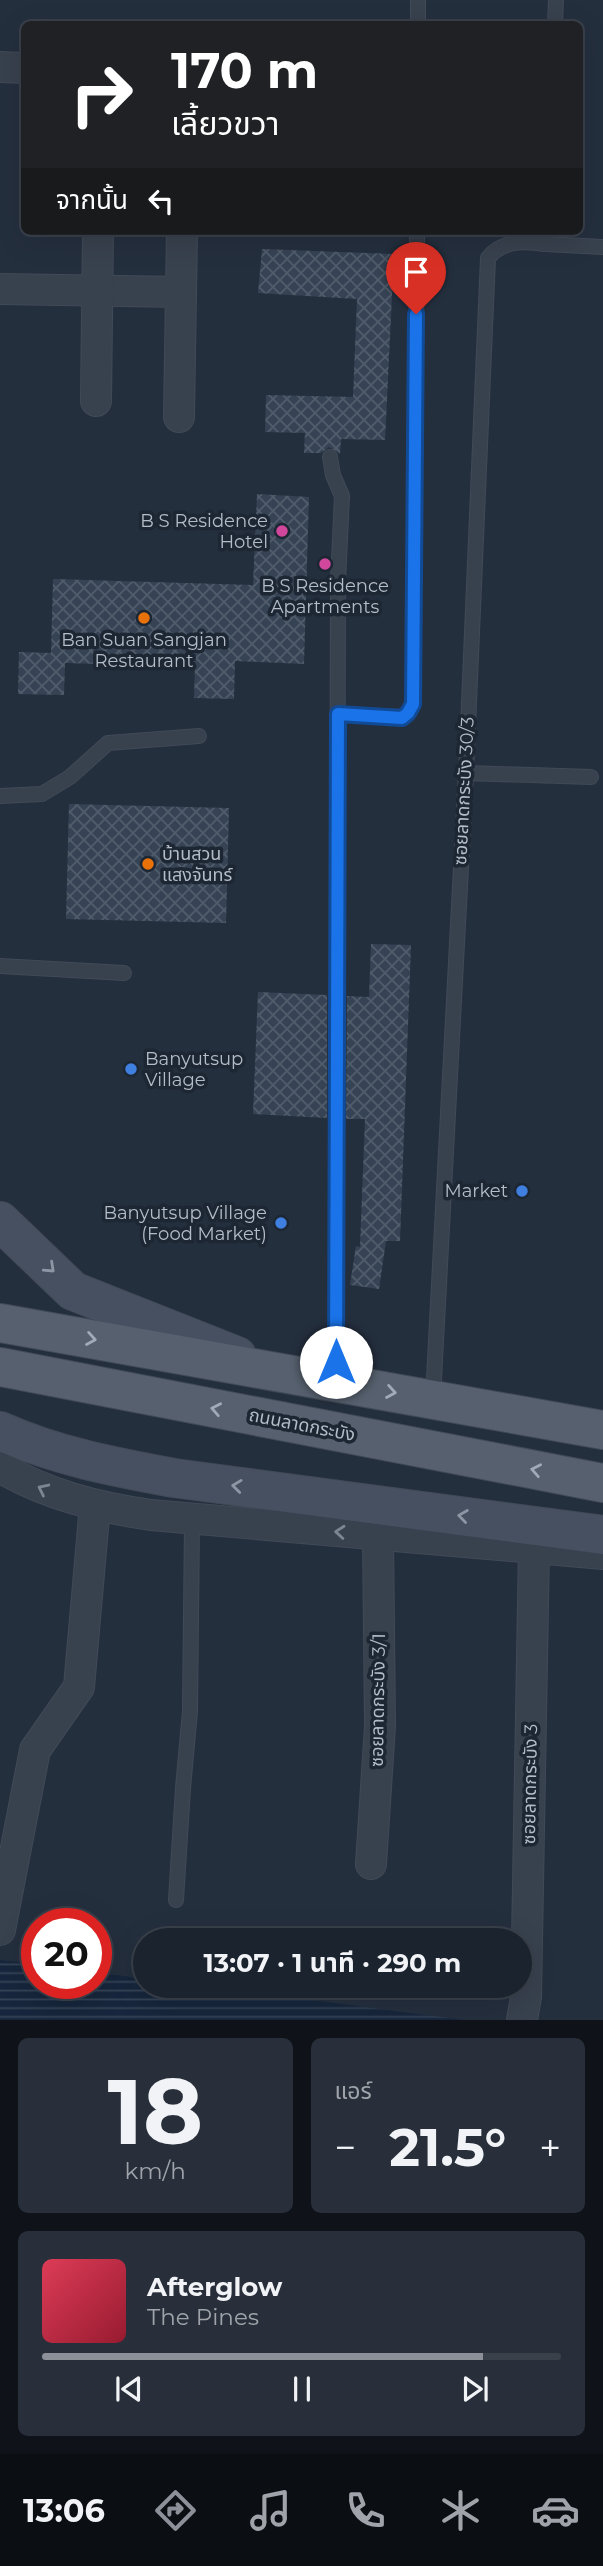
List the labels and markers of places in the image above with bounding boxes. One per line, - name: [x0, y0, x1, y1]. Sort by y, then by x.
- pin: [386, 242, 446, 314]
- place label: B S Residence Hotel: [140, 510, 268, 553]
- marker: B S Residence Hotel: [274, 523, 290, 539]
- marker: B S Residence Apartments: [317, 556, 333, 572]
- place label: B S Residence Apartments: [261, 575, 389, 618]
- marker: Ban Suan Sangjan Restaurant: [136, 610, 152, 626]
- place label: Ban Suan Sangjan Restaurant: [61, 629, 227, 672]
- place label: บ้านสวน แสงจันทร์: [162, 843, 233, 886]
- marker: บ้านสวน แสงจันทร์: [140, 856, 156, 872]
- place label: Banyutsup Village: [145, 1048, 243, 1091]
- marker: Banyutsup Village: [123, 1061, 139, 1077]
- place label: Market: [445, 1180, 508, 1202]
- marker: Market: [514, 1183, 530, 1199]
- place label: Banyutsup Village (Food Market): [103, 1202, 267, 1245]
- marker: Banyutsup Village (Food Market): [273, 1215, 289, 1231]

